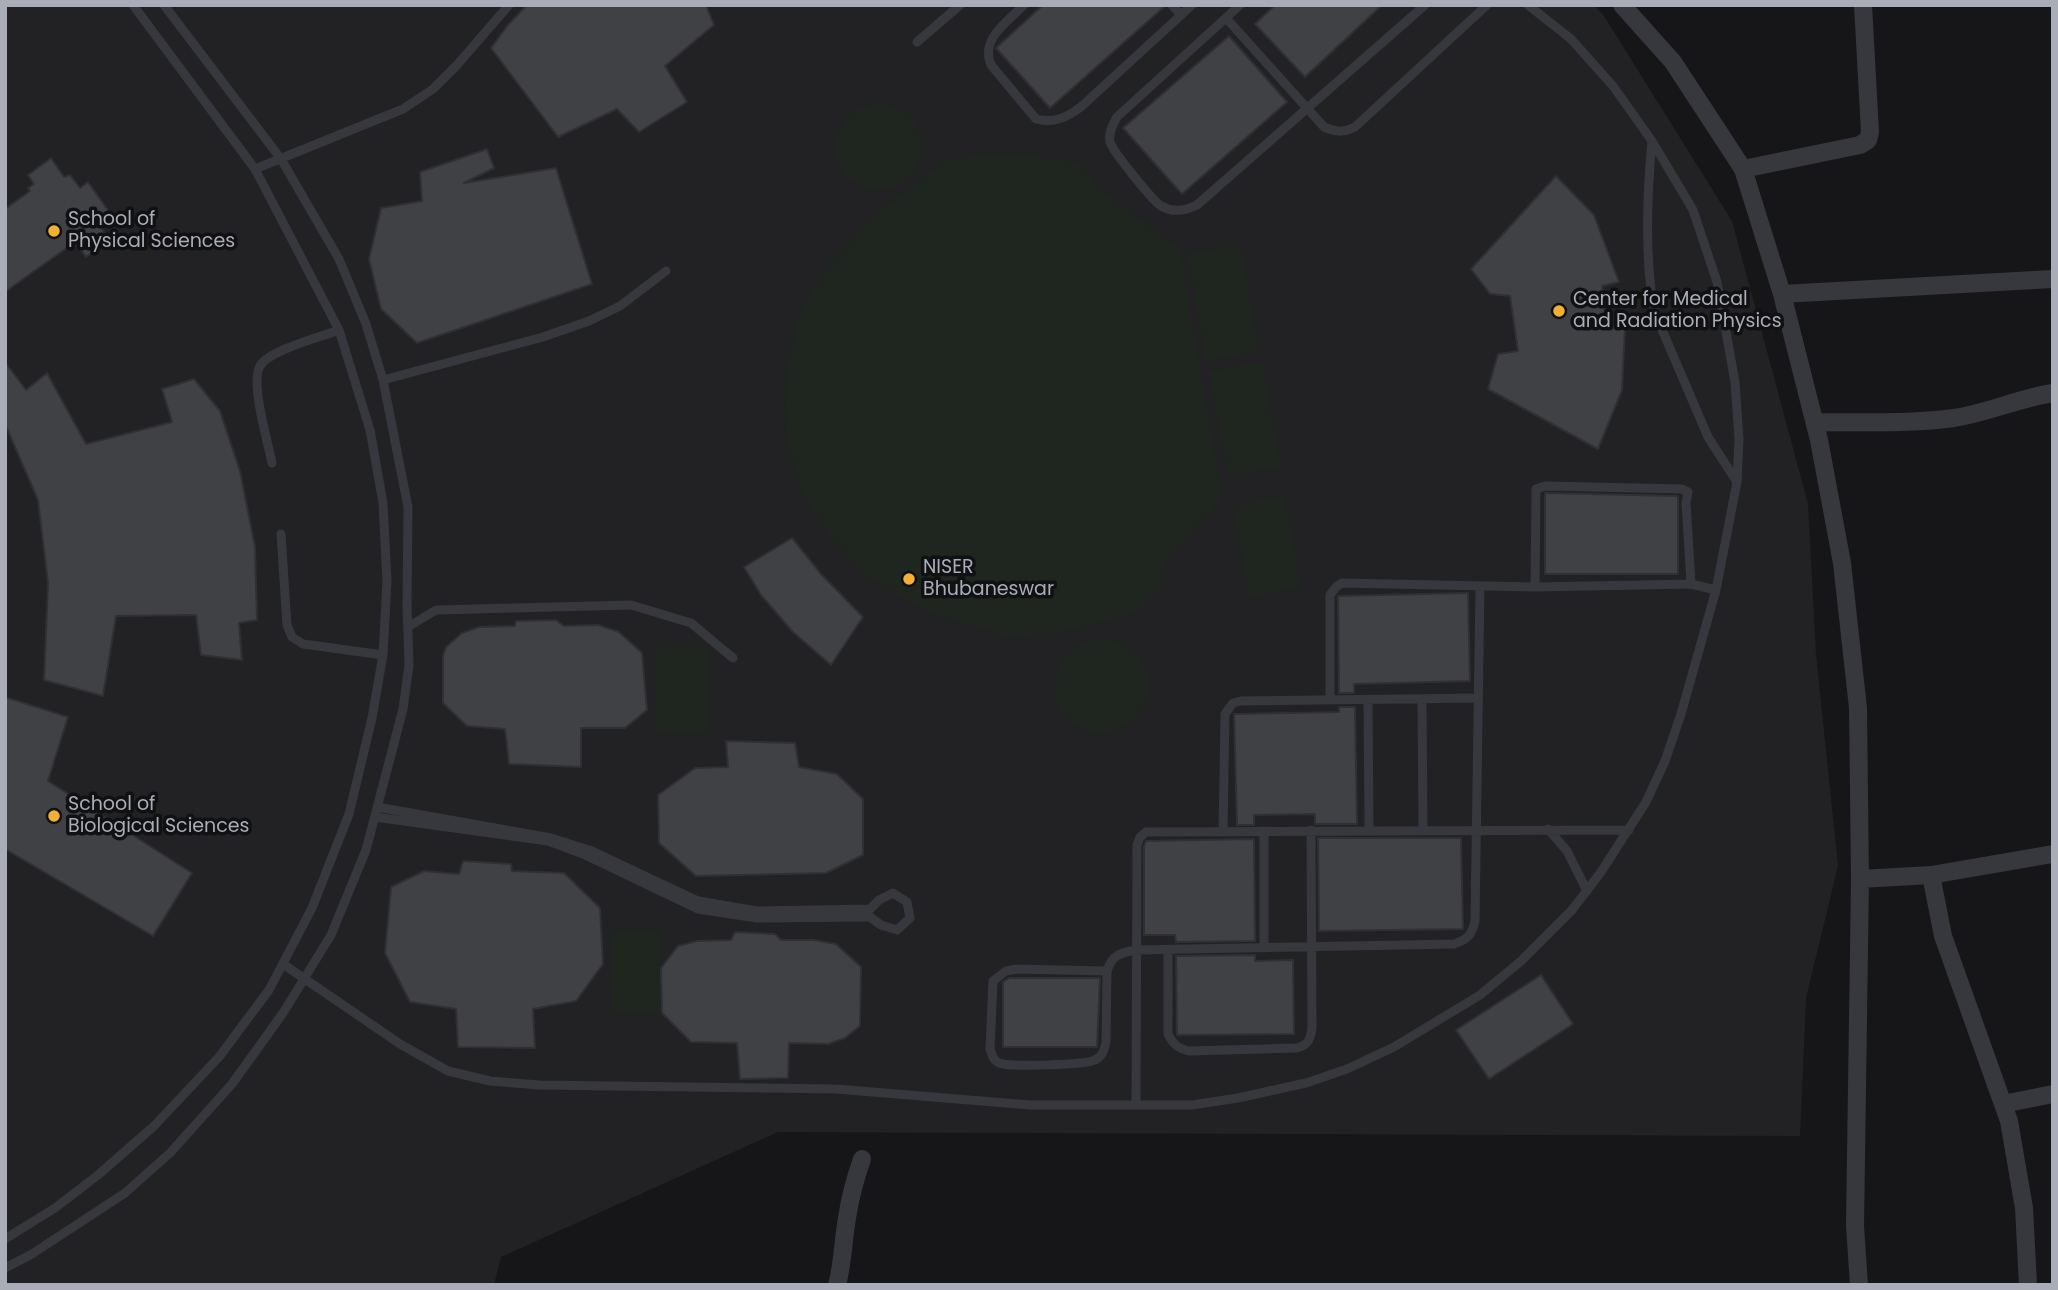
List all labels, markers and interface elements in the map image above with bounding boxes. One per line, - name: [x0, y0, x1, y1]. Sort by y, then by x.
- place label: School of Physical Sciences: [68, 209, 235, 253]
- marker: School of Physical Sciences: [46, 223, 62, 239]
- place label: Center for Medical and Radiation Physics: [1573, 289, 1782, 333]
- marker: Center for Medical and Radiation Physics: [1551, 303, 1567, 319]
- place label: NISER Bhubaneswar: [923, 557, 1054, 601]
- marker: NISER Bhubaneswar: [901, 571, 917, 587]
- place label: School of Biological Sciences: [68, 794, 249, 838]
- marker: School of Biological Sciences: [46, 808, 62, 824]

